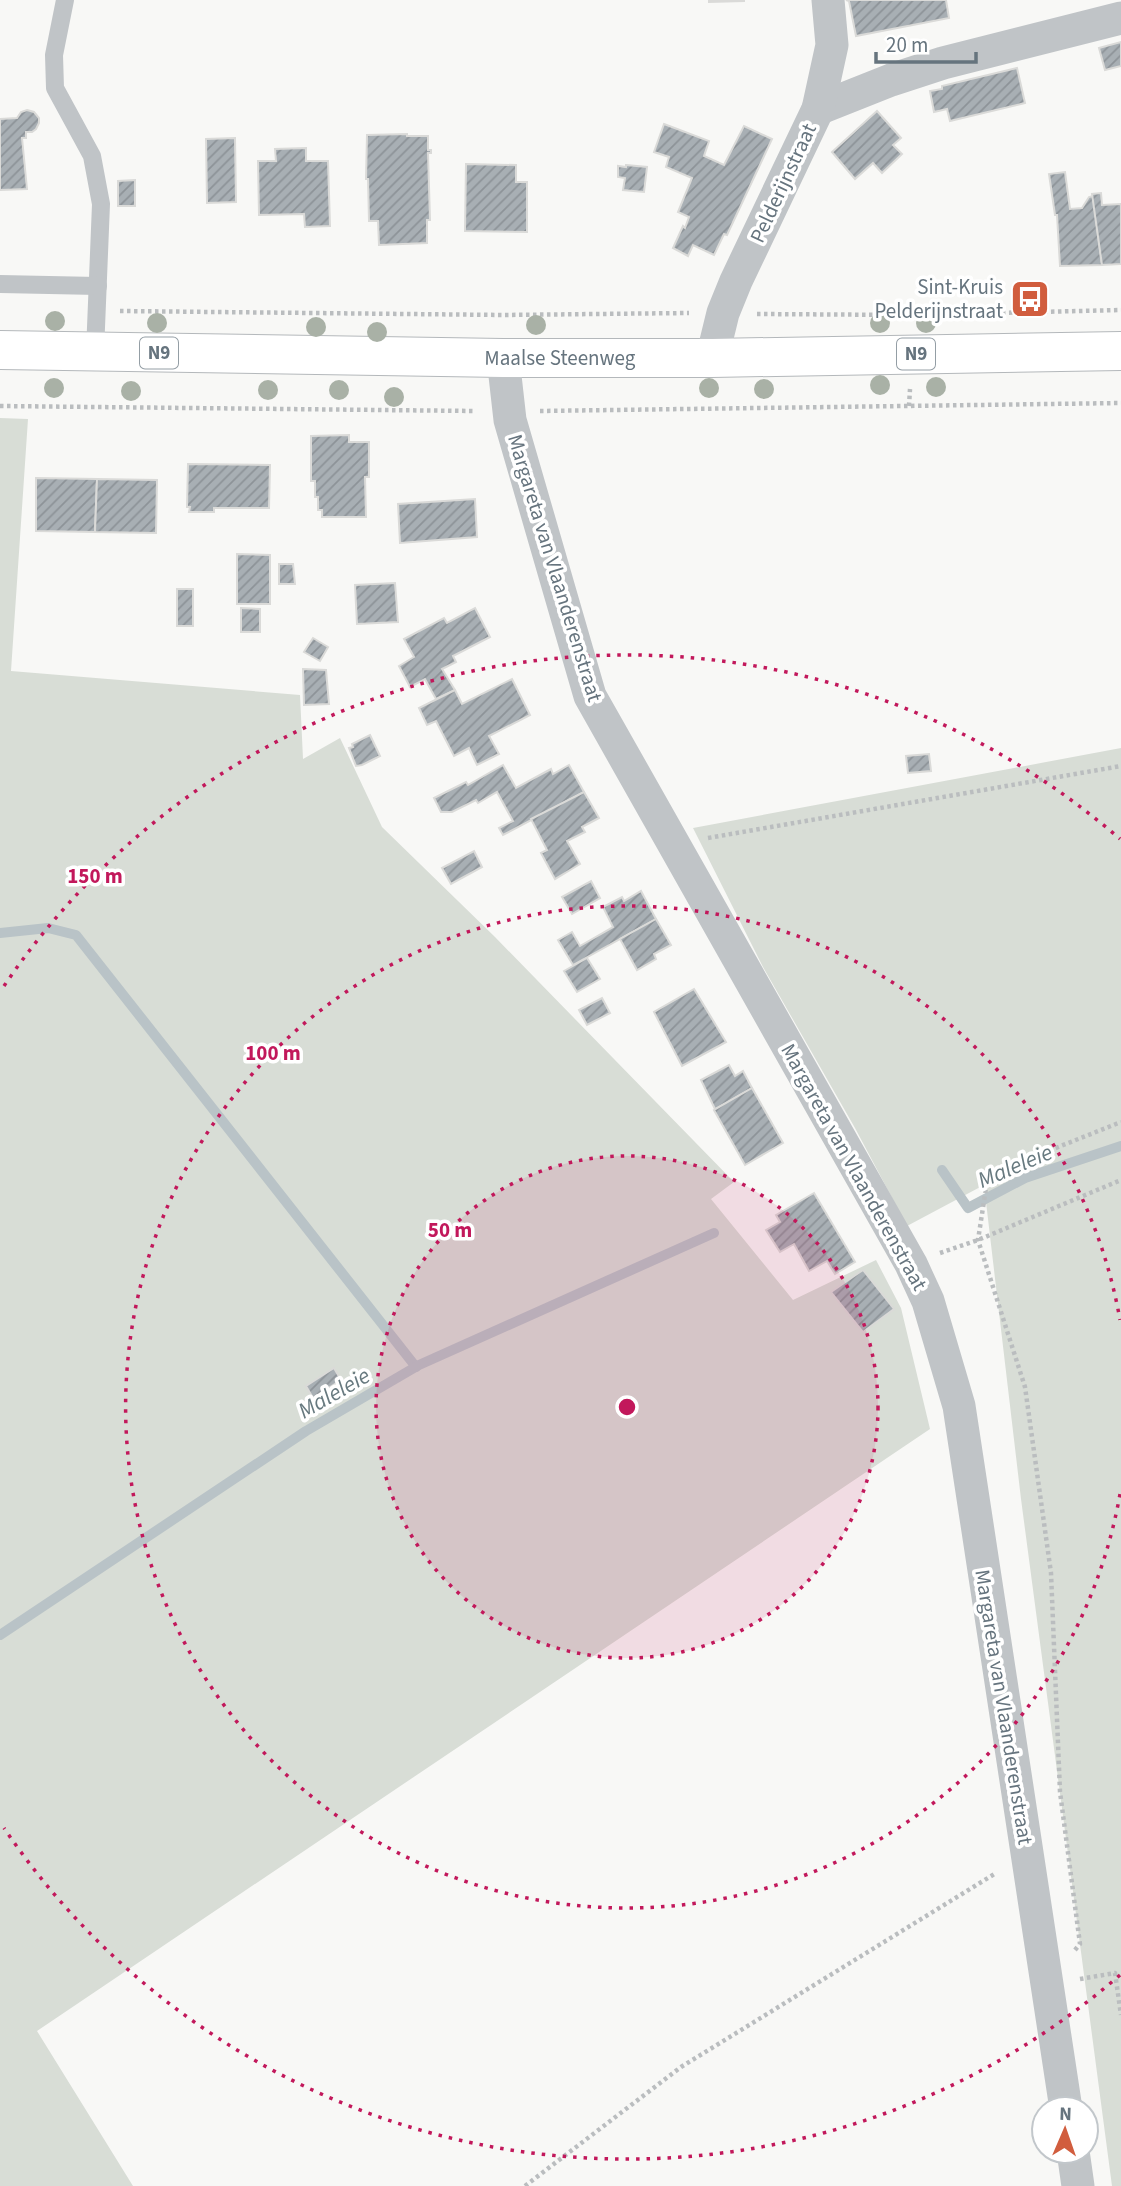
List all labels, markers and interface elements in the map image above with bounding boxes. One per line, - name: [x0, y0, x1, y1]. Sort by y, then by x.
- scale bar: [876, 21, 976, 65]
- text: 20 m: [886, 30, 928, 60]
- street label: Pelderijnstraat: [742, 118, 824, 248]
- place label: Sint-Kruis Pelderijnstraat: [874, 272, 1003, 326]
- bus stop icon: Sint-Kruis Pelderijnstraat: [1009, 278, 1051, 320]
- road number: N9: [140, 338, 178, 368]
- road number: N9: [897, 338, 935, 370]
- street label: Maalse Steenweg: [484, 343, 636, 373]
- street label: Margareta van Vlaanderenstraat: [500, 431, 610, 705]
- text: 150 m: [67, 861, 123, 891]
- text: 100 m: [245, 1038, 301, 1068]
- street label: Margareta van Vlaanderenstraat: [773, 1038, 935, 1296]
- water label: Maleleie: [972, 1135, 1058, 1197]
- text: 50 m: [428, 1215, 472, 1245]
- water label: Maleleie: [292, 1359, 376, 1427]
- centre of rings: [615, 1395, 639, 1419]
- street label: Margareta van Vlaanderenstraat: [967, 1567, 1041, 1847]
- north arrow: [1030, 2095, 1100, 2165]
- text: N: [1059, 2101, 1072, 2128]

